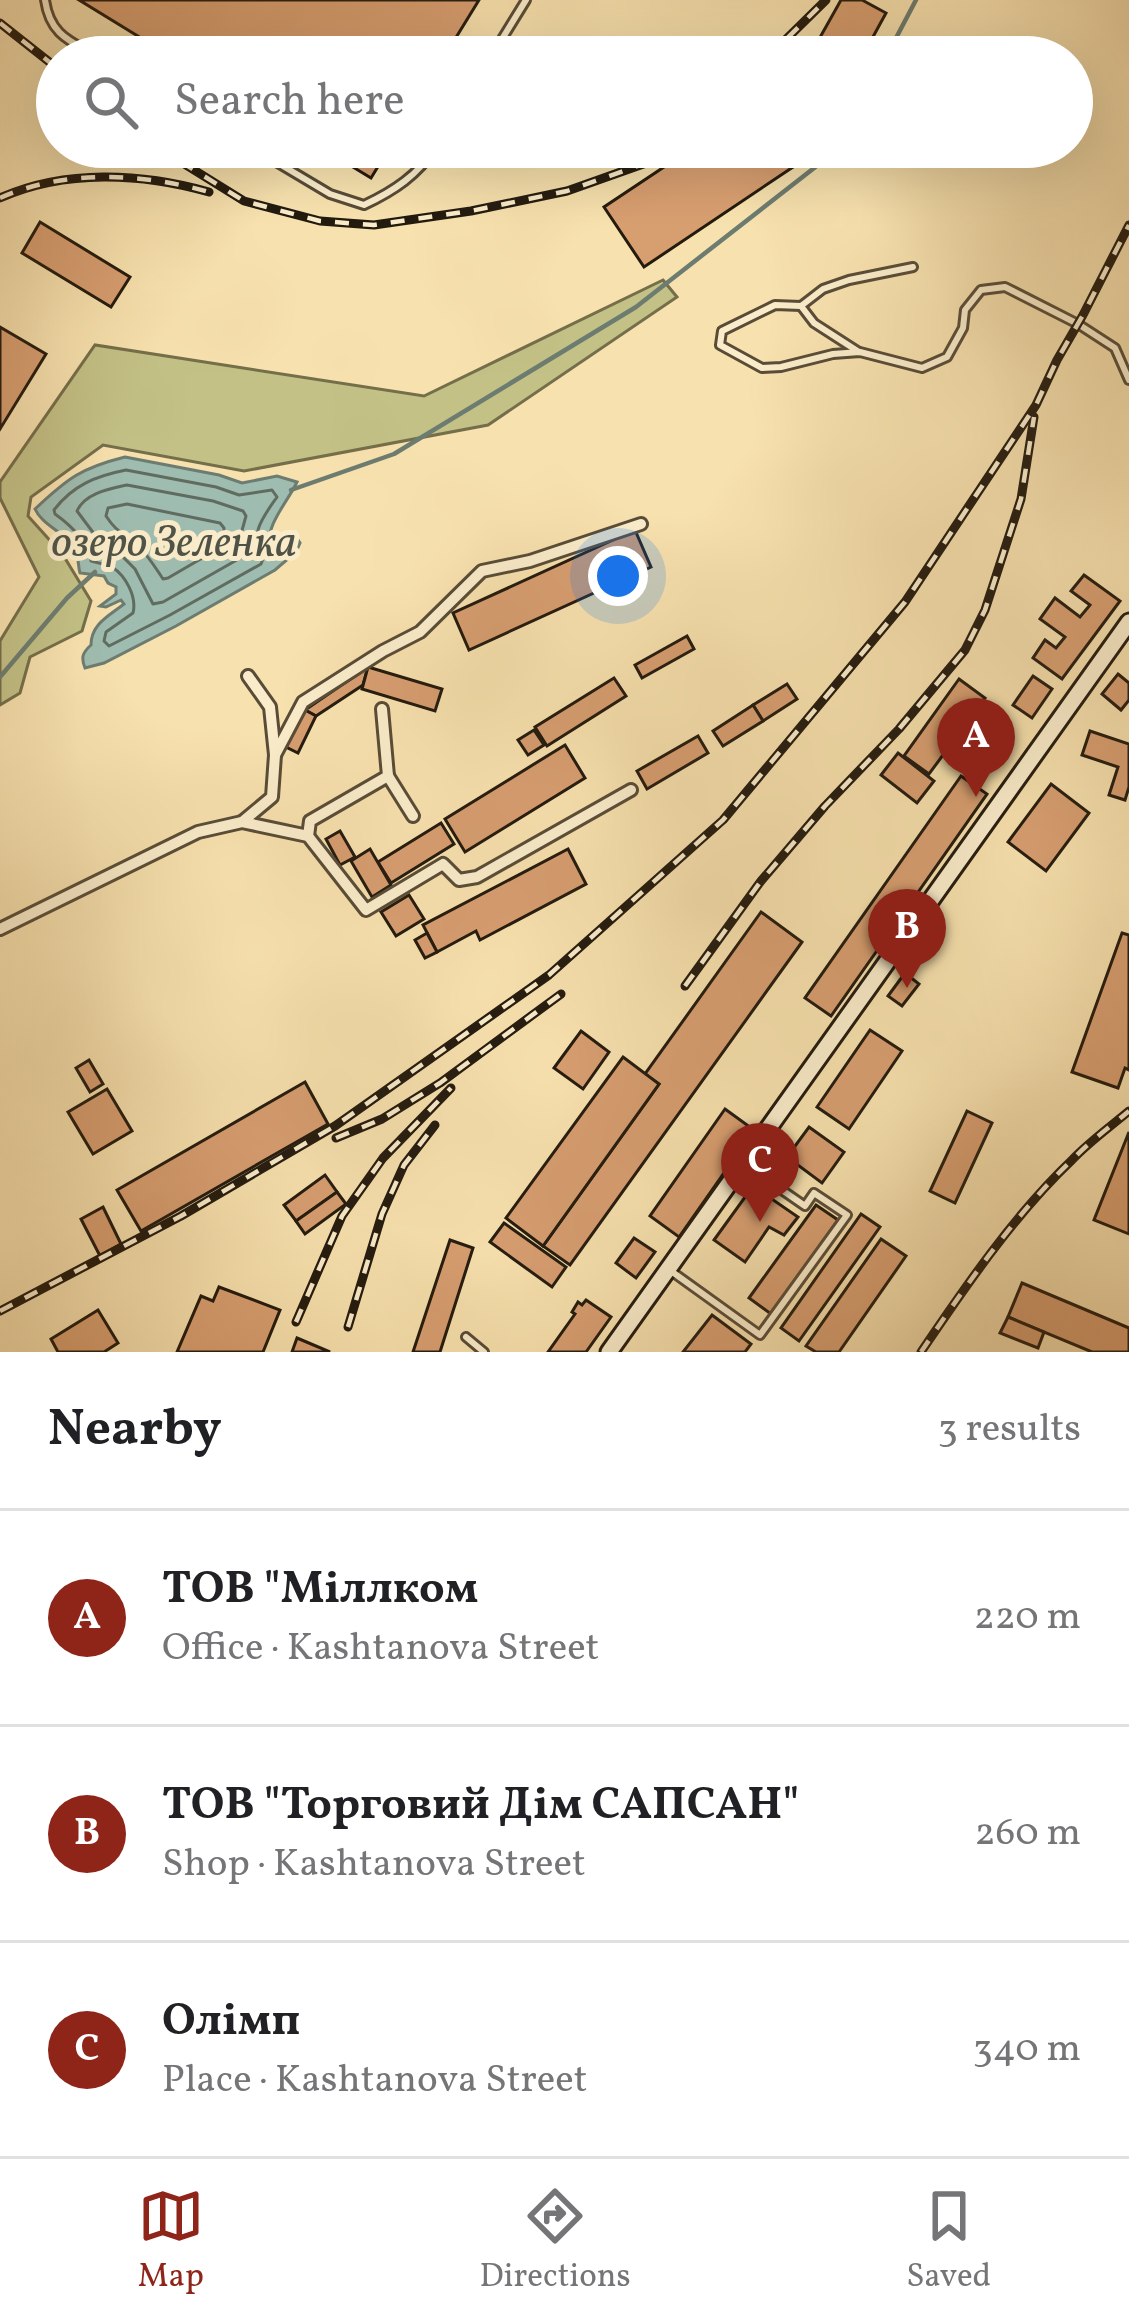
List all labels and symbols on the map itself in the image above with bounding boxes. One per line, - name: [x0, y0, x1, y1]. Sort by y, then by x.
- water label: озеро Зеленка: [51, 513, 297, 576]
- your location: [588, 546, 648, 606]
- pin: A: [937, 698, 1015, 797]
- pin: B: [868, 889, 946, 988]
- pin: C: [721, 1123, 799, 1222]

